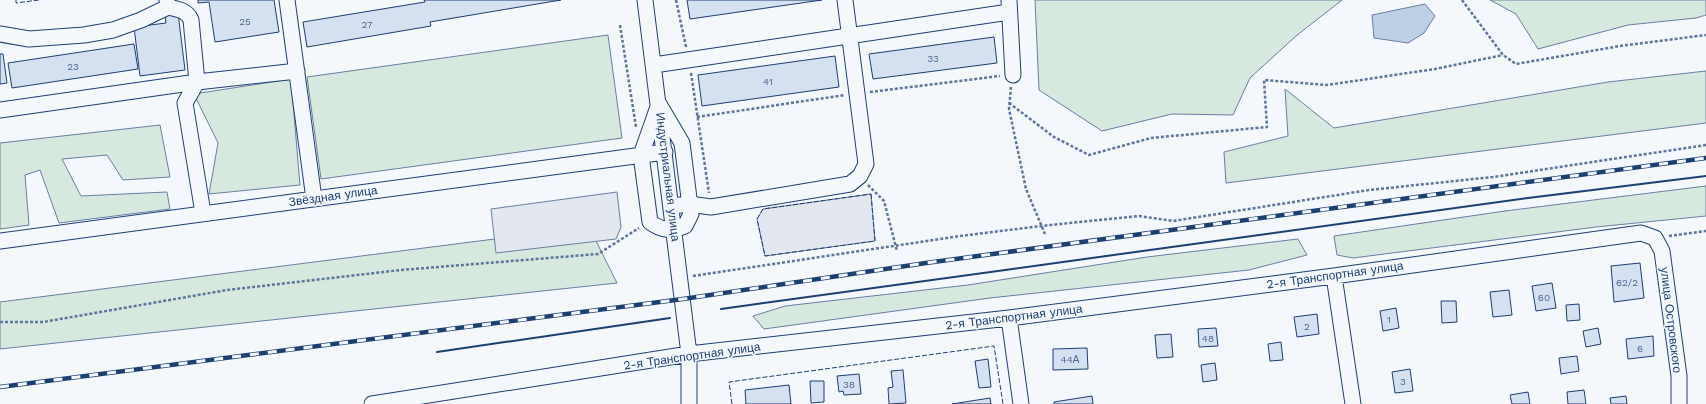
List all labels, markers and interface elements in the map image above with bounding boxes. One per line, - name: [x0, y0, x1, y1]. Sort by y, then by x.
- house number: 25: [239, 16, 251, 27]
- house number: 27: [361, 19, 373, 30]
- house number: 33: [927, 53, 939, 64]
- house number: 23: [67, 61, 79, 72]
- house number: 41: [763, 76, 773, 87]
- street label: Индустриальная улица: [653, 112, 683, 243]
- street label: Звёздная улица: [288, 183, 379, 209]
- street label: 2-я Транспортная улица: [1266, 258, 1405, 292]
- street label: улица Островского: [1658, 266, 1684, 374]
- house number: 62/2: [1616, 277, 1638, 288]
- house number: 60: [1538, 292, 1550, 303]
- street label: 2-я Транспортная улица: [945, 302, 1084, 332]
- house number: 1: [1387, 314, 1391, 325]
- house number: 2: [1304, 321, 1310, 332]
- house number: 48: [1202, 333, 1214, 344]
- street label: 2-я Транспортная улица: [623, 339, 762, 373]
- house number: 6: [1637, 343, 1643, 354]
- house number: 44А: [1061, 354, 1080, 365]
- house number: 3: [1400, 376, 1406, 387]
- house number: 38: [843, 379, 855, 390]

